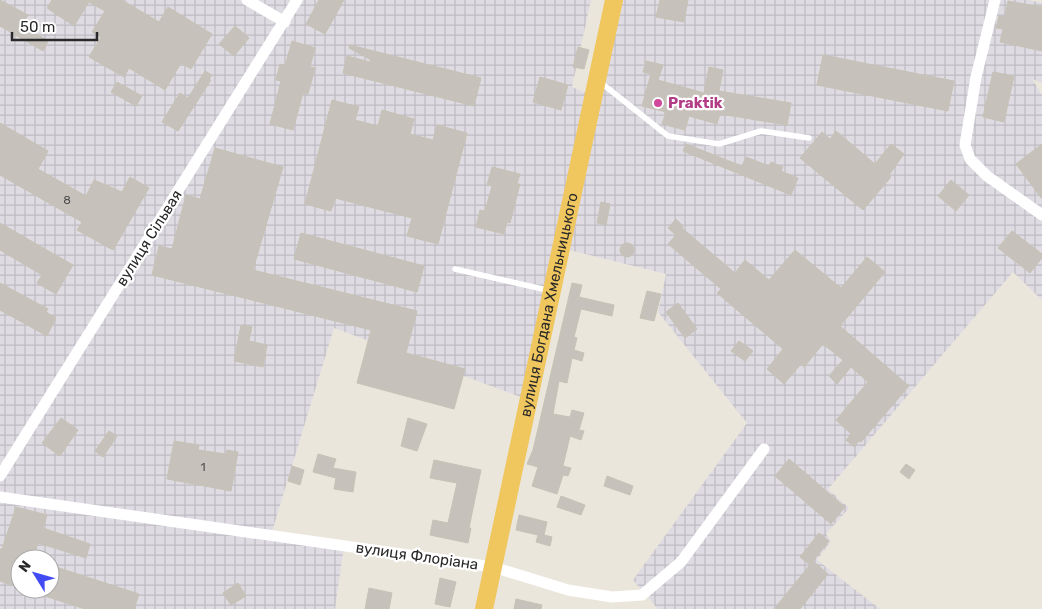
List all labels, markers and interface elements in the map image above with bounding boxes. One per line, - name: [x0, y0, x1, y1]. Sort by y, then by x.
- scale bar: [12, 10, 98, 42]
- text: 50 m: [20, 18, 55, 36]
- place label: Praktik: [668, 94, 723, 112]
- marker: Praktik: [652, 97, 664, 109]
- street label: вулиця Сільвая: [112, 187, 186, 289]
- street label: вулиця Богдана Хмельницького: [516, 191, 582, 419]
- house number: 8: [63, 193, 71, 207]
- house number: 1: [200, 460, 206, 474]
- street label: вулиця Флоріана: [355, 538, 479, 574]
- north arrow: [10, 549, 60, 599]
- text: N: [15, 557, 35, 576]

